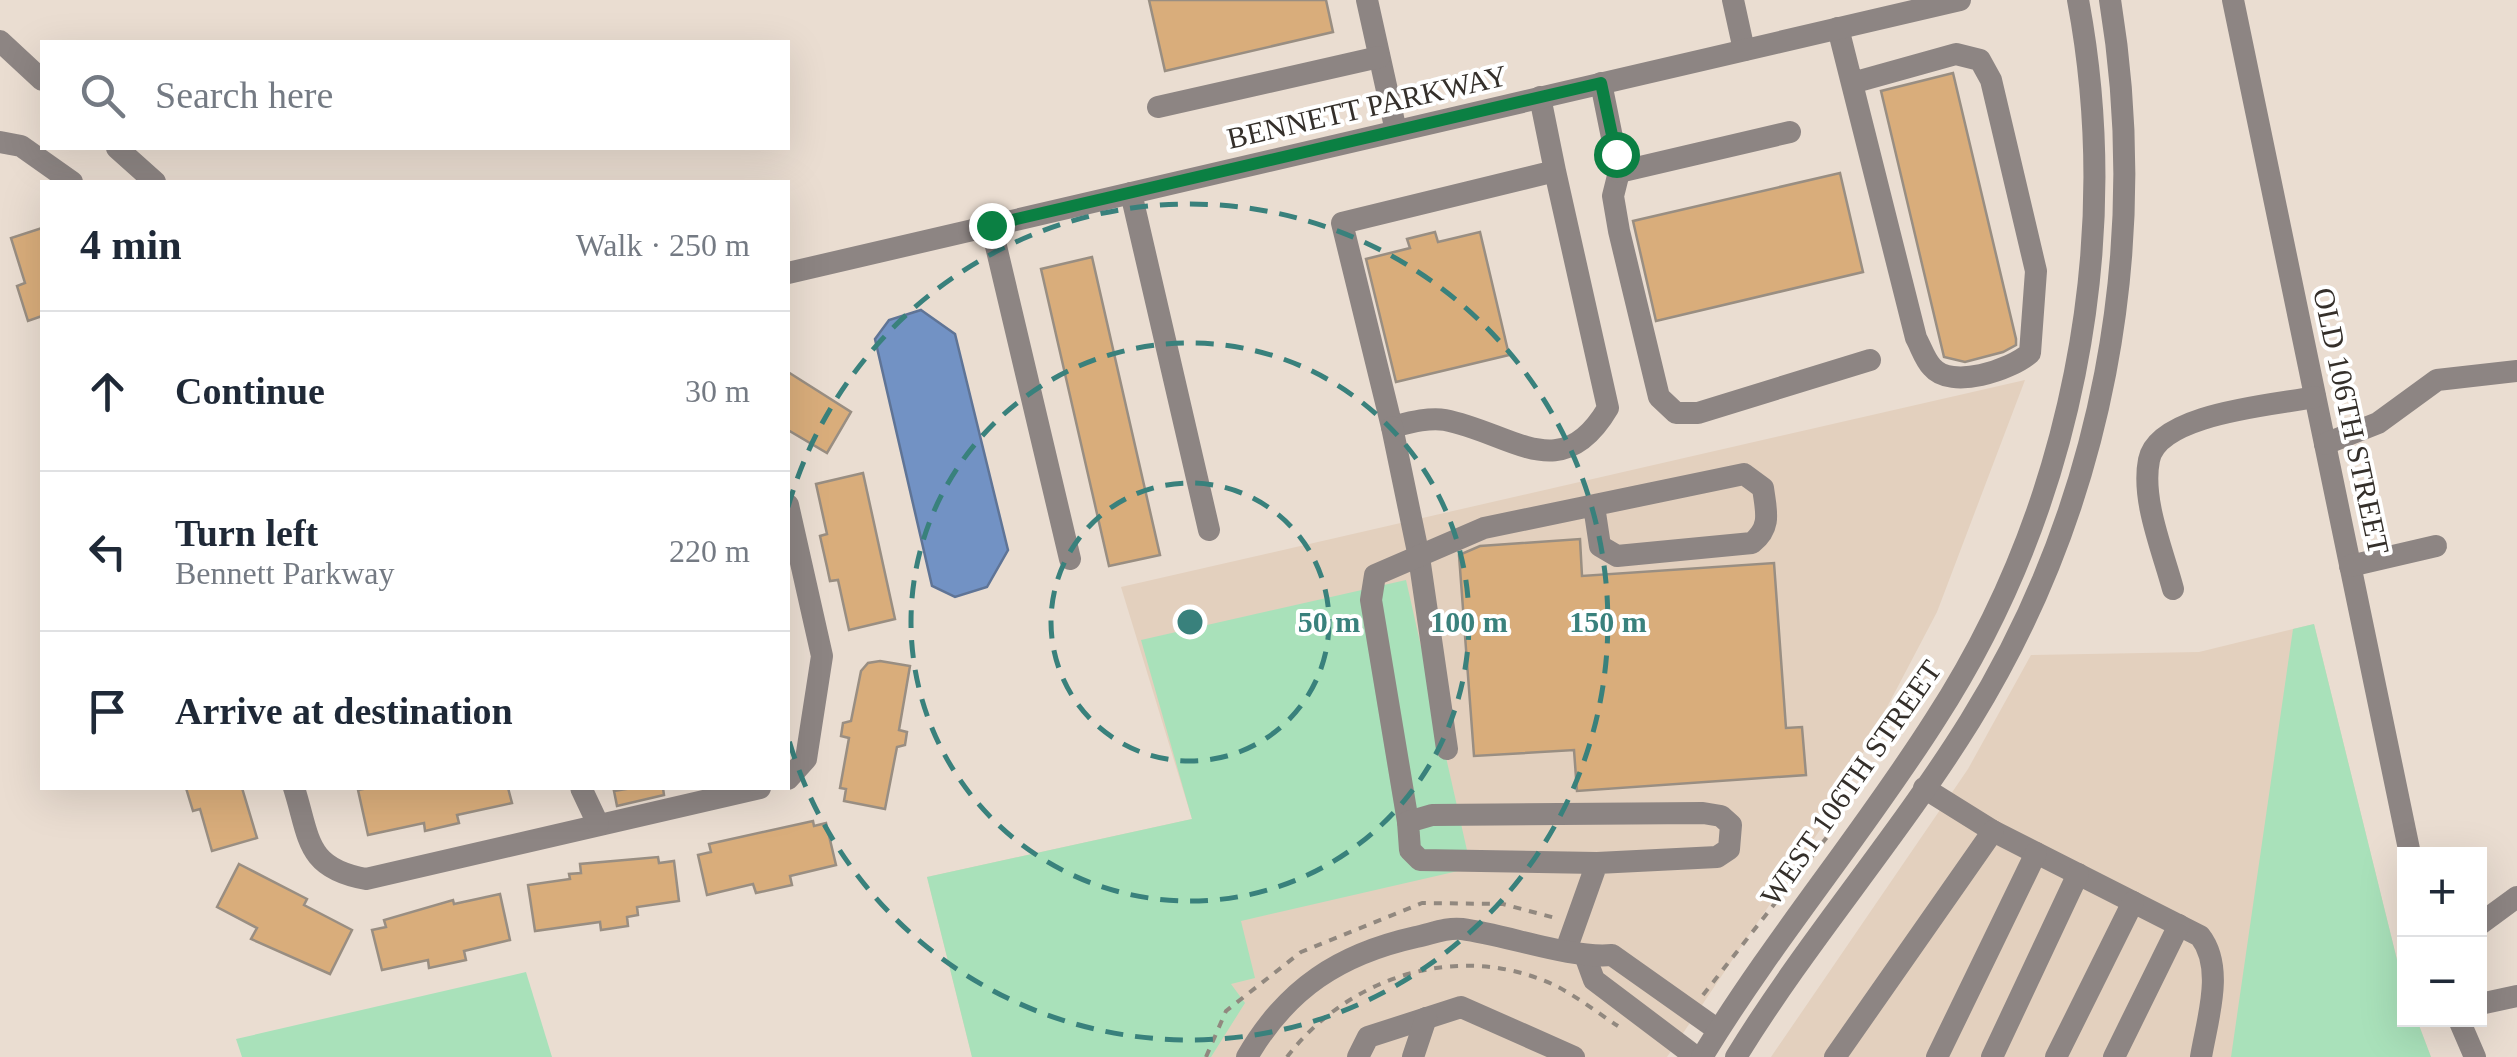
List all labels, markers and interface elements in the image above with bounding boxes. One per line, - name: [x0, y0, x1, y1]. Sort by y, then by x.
- search box: [40, 40, 790, 150]
- street label: BENNETT PARKWAY: [1224, 58, 1510, 155]
- icon: search: [75, 68, 130, 123]
- text: Search here: [155, 74, 333, 116]
- route start: [1594, 132, 1640, 178]
- route end: [969, 203, 1015, 249]
- text: 4 min: [80, 222, 182, 268]
- text: Walk · 250 m: [576, 227, 750, 263]
- street label: OLD 106TH STREET: [2307, 285, 2396, 557]
- icon: ahead: [80, 364, 135, 419]
- text: Continue: [175, 370, 325, 412]
- text: 30 m: [685, 373, 750, 409]
- text: Turn left: [175, 512, 318, 554]
- icon: left: [80, 524, 135, 579]
- text: 220 m: [669, 533, 750, 569]
- text: Bennett Parkway: [175, 555, 395, 591]
- centre of rings: [1172, 604, 1208, 640]
- text: 50 m: [1298, 605, 1360, 638]
- text: 100 m: [1430, 605, 1508, 638]
- text: 150 m: [1569, 605, 1647, 638]
- street label: WEST 106TH STREET: [1754, 654, 1948, 911]
- icon: arrive: [80, 684, 135, 739]
- text: Arrive at destination: [175, 690, 513, 732]
- map controls: [2397, 847, 2487, 1027]
- button: +: [2397, 847, 2487, 937]
- button: −: [2397, 937, 2487, 1027]

